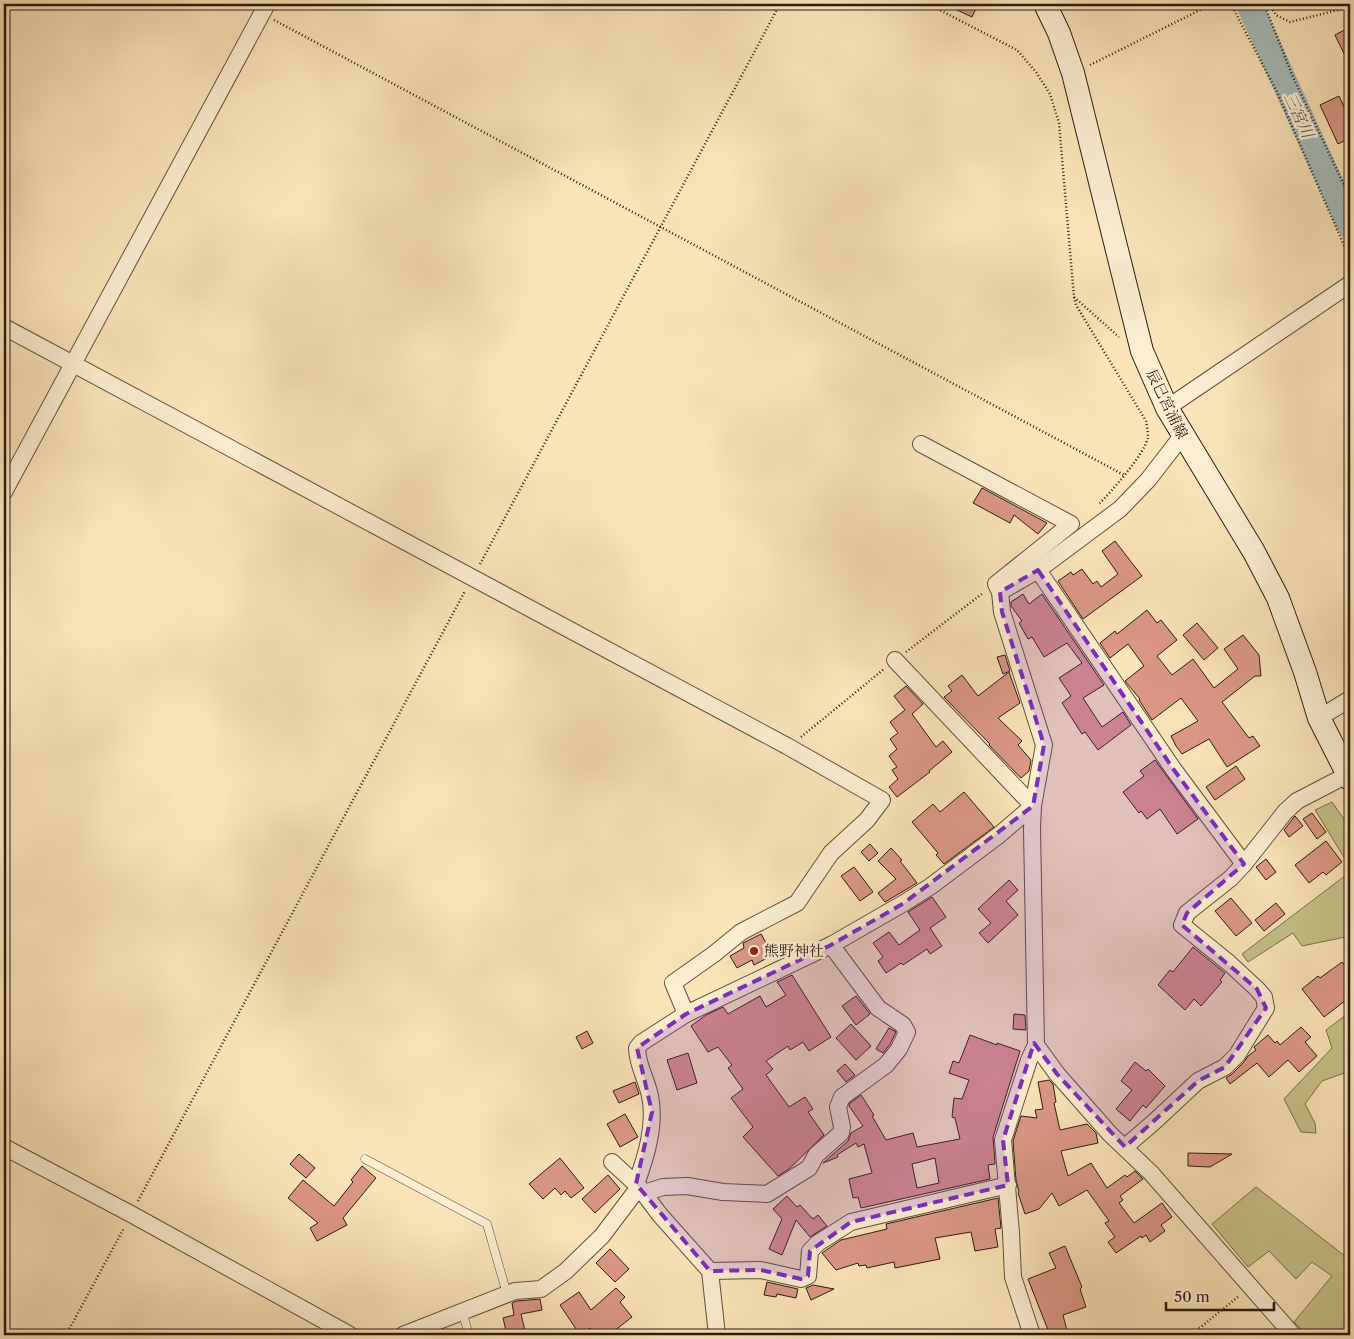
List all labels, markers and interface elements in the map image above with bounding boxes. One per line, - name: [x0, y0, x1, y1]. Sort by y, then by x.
- water label: 三宮川: [1280, 89, 1319, 143]
- street label: 辰巳宮浦線: [1142, 366, 1192, 442]
- place label: 熊野神社: [764, 941, 824, 960]
- marker: 熊野神社: [748, 945, 760, 957]
- scale bar: [1166, 1279, 1274, 1311]
- text: 50 m: [1174, 1287, 1210, 1306]

